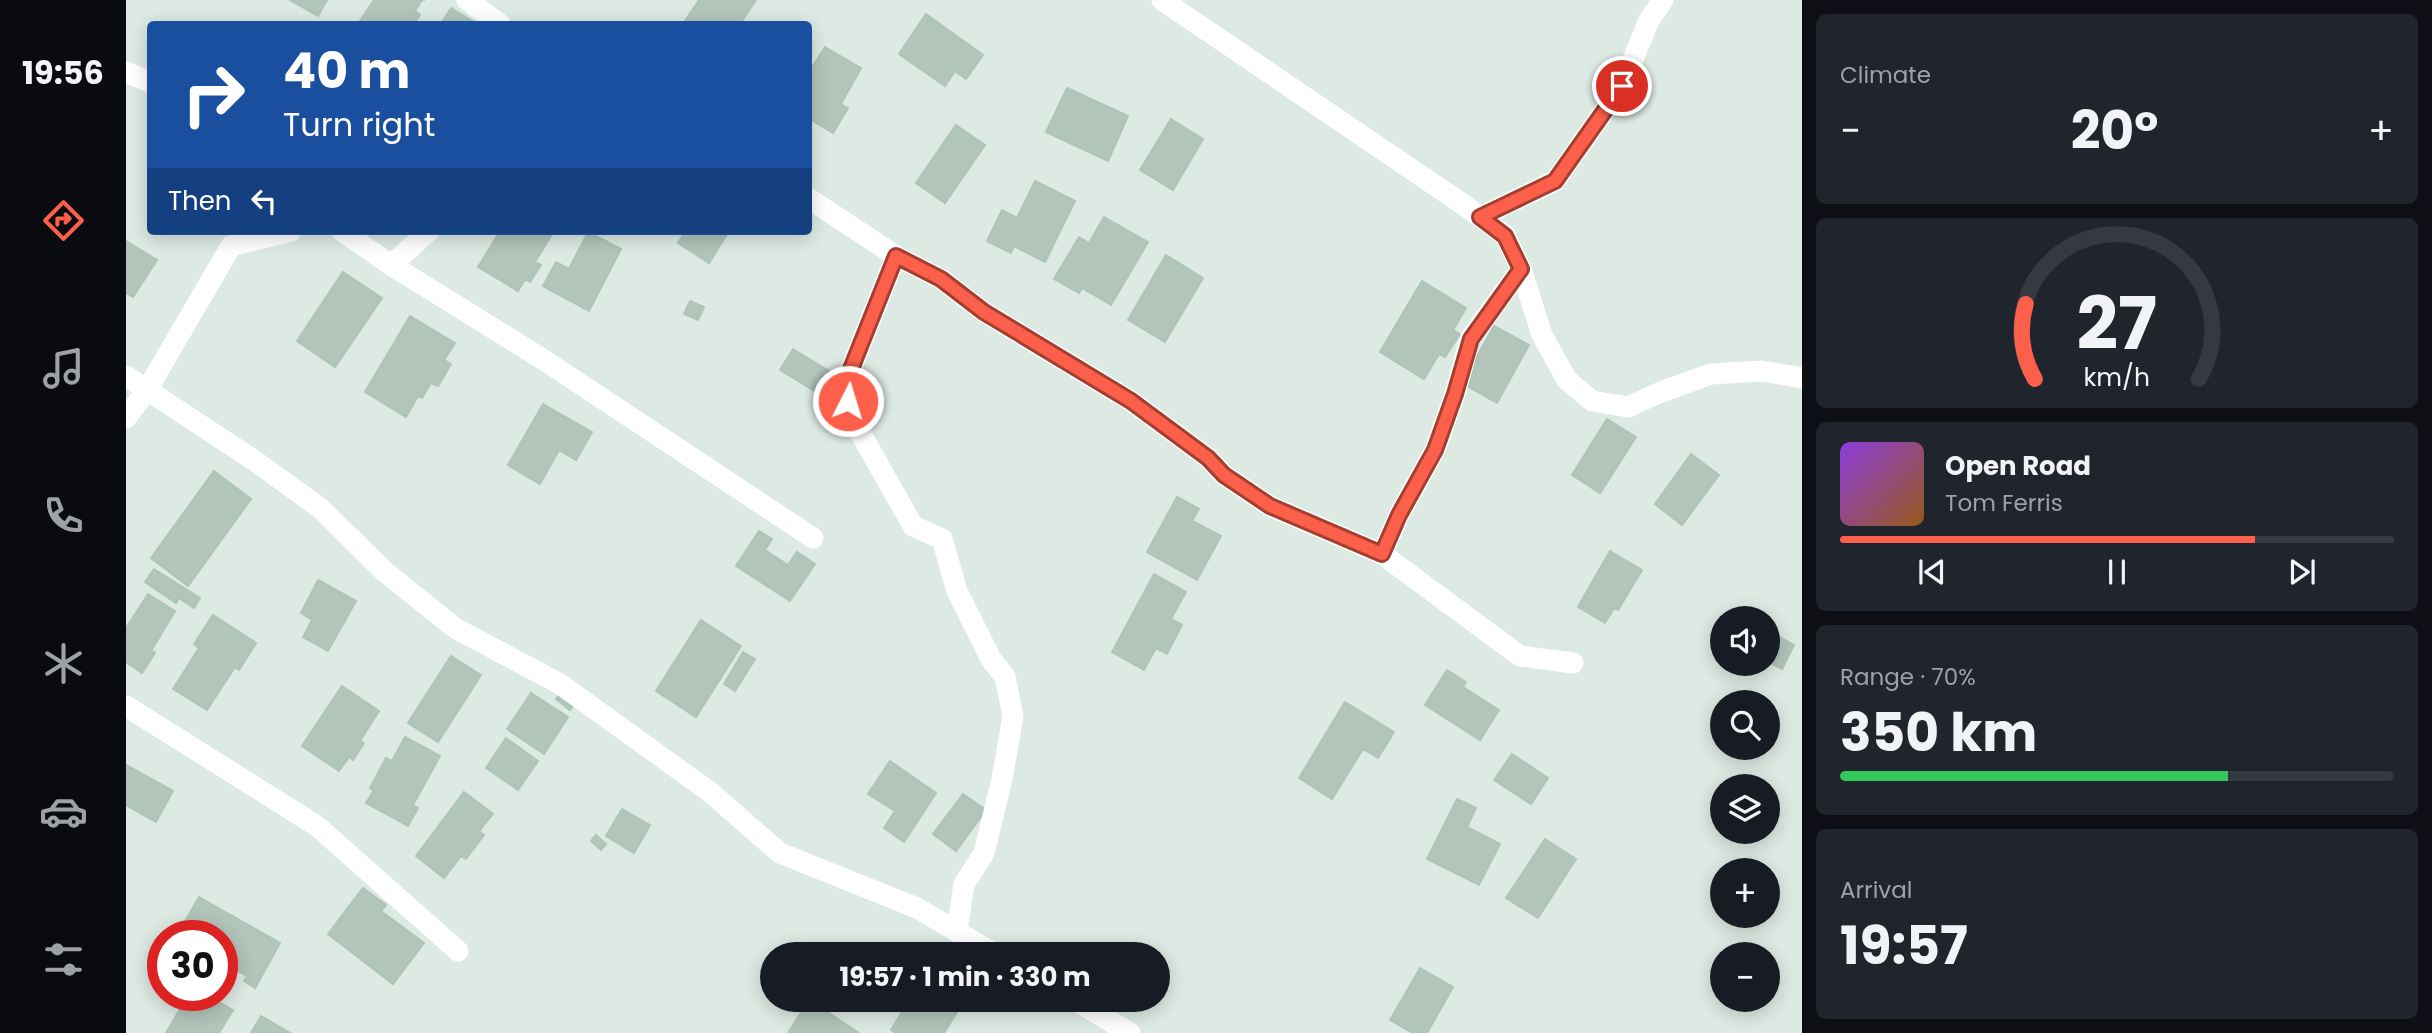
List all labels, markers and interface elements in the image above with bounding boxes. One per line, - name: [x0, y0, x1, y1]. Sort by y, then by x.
- text: 40 m: [283, 37, 410, 105]
- icon: right: [168, 49, 259, 140]
- text: 19:56: [22, 50, 104, 95]
- pin: [1592, 56, 1652, 116]
- text: Climate: [1840, 59, 1931, 91]
- icon: arrive: [1603, 67, 1641, 105]
- text: 20°: [2071, 94, 2158, 167]
- text: Turn right: [283, 102, 435, 147]
- text: −: [1840, 104, 1861, 157]
- text: +: [2368, 104, 2394, 157]
- icon: left: [245, 182, 283, 220]
- text: Then: [168, 183, 231, 219]
- icon: directions: [39, 196, 88, 245]
- text: 27: [2077, 273, 2157, 374]
- icon: music: [39, 344, 88, 393]
- text: km/h: [2084, 359, 2150, 394]
- position arrow: [811, 364, 885, 438]
- text: Open Road: [1945, 448, 2091, 484]
- text: Tom Ferris: [1945, 487, 2063, 519]
- icon: phone: [39, 491, 88, 540]
- icon: previous: [1913, 553, 1951, 591]
- icon: pause: [2098, 553, 2136, 591]
- icon: next: [2283, 553, 2321, 591]
- map controls: [1710, 606, 1780, 1012]
- button: sound: [1710, 606, 1780, 676]
- icon: climate: [39, 639, 88, 688]
- text: Range · 70%: [1840, 661, 1976, 693]
- button: search: [1710, 690, 1780, 760]
- text: 350 km: [1840, 696, 2037, 769]
- button: layers: [1710, 774, 1780, 844]
- icon: car: [39, 787, 88, 836]
- button: +: [1710, 858, 1780, 928]
- text: Arrival: [1840, 874, 1912, 906]
- text: 19:57: [1840, 909, 1968, 982]
- speed limit sign: 30: [147, 920, 238, 1011]
- icon: filters: [39, 935, 88, 984]
- button: −: [1710, 942, 1780, 1012]
- text: 19:57 · 1 min · 330 m: [839, 959, 1091, 995]

